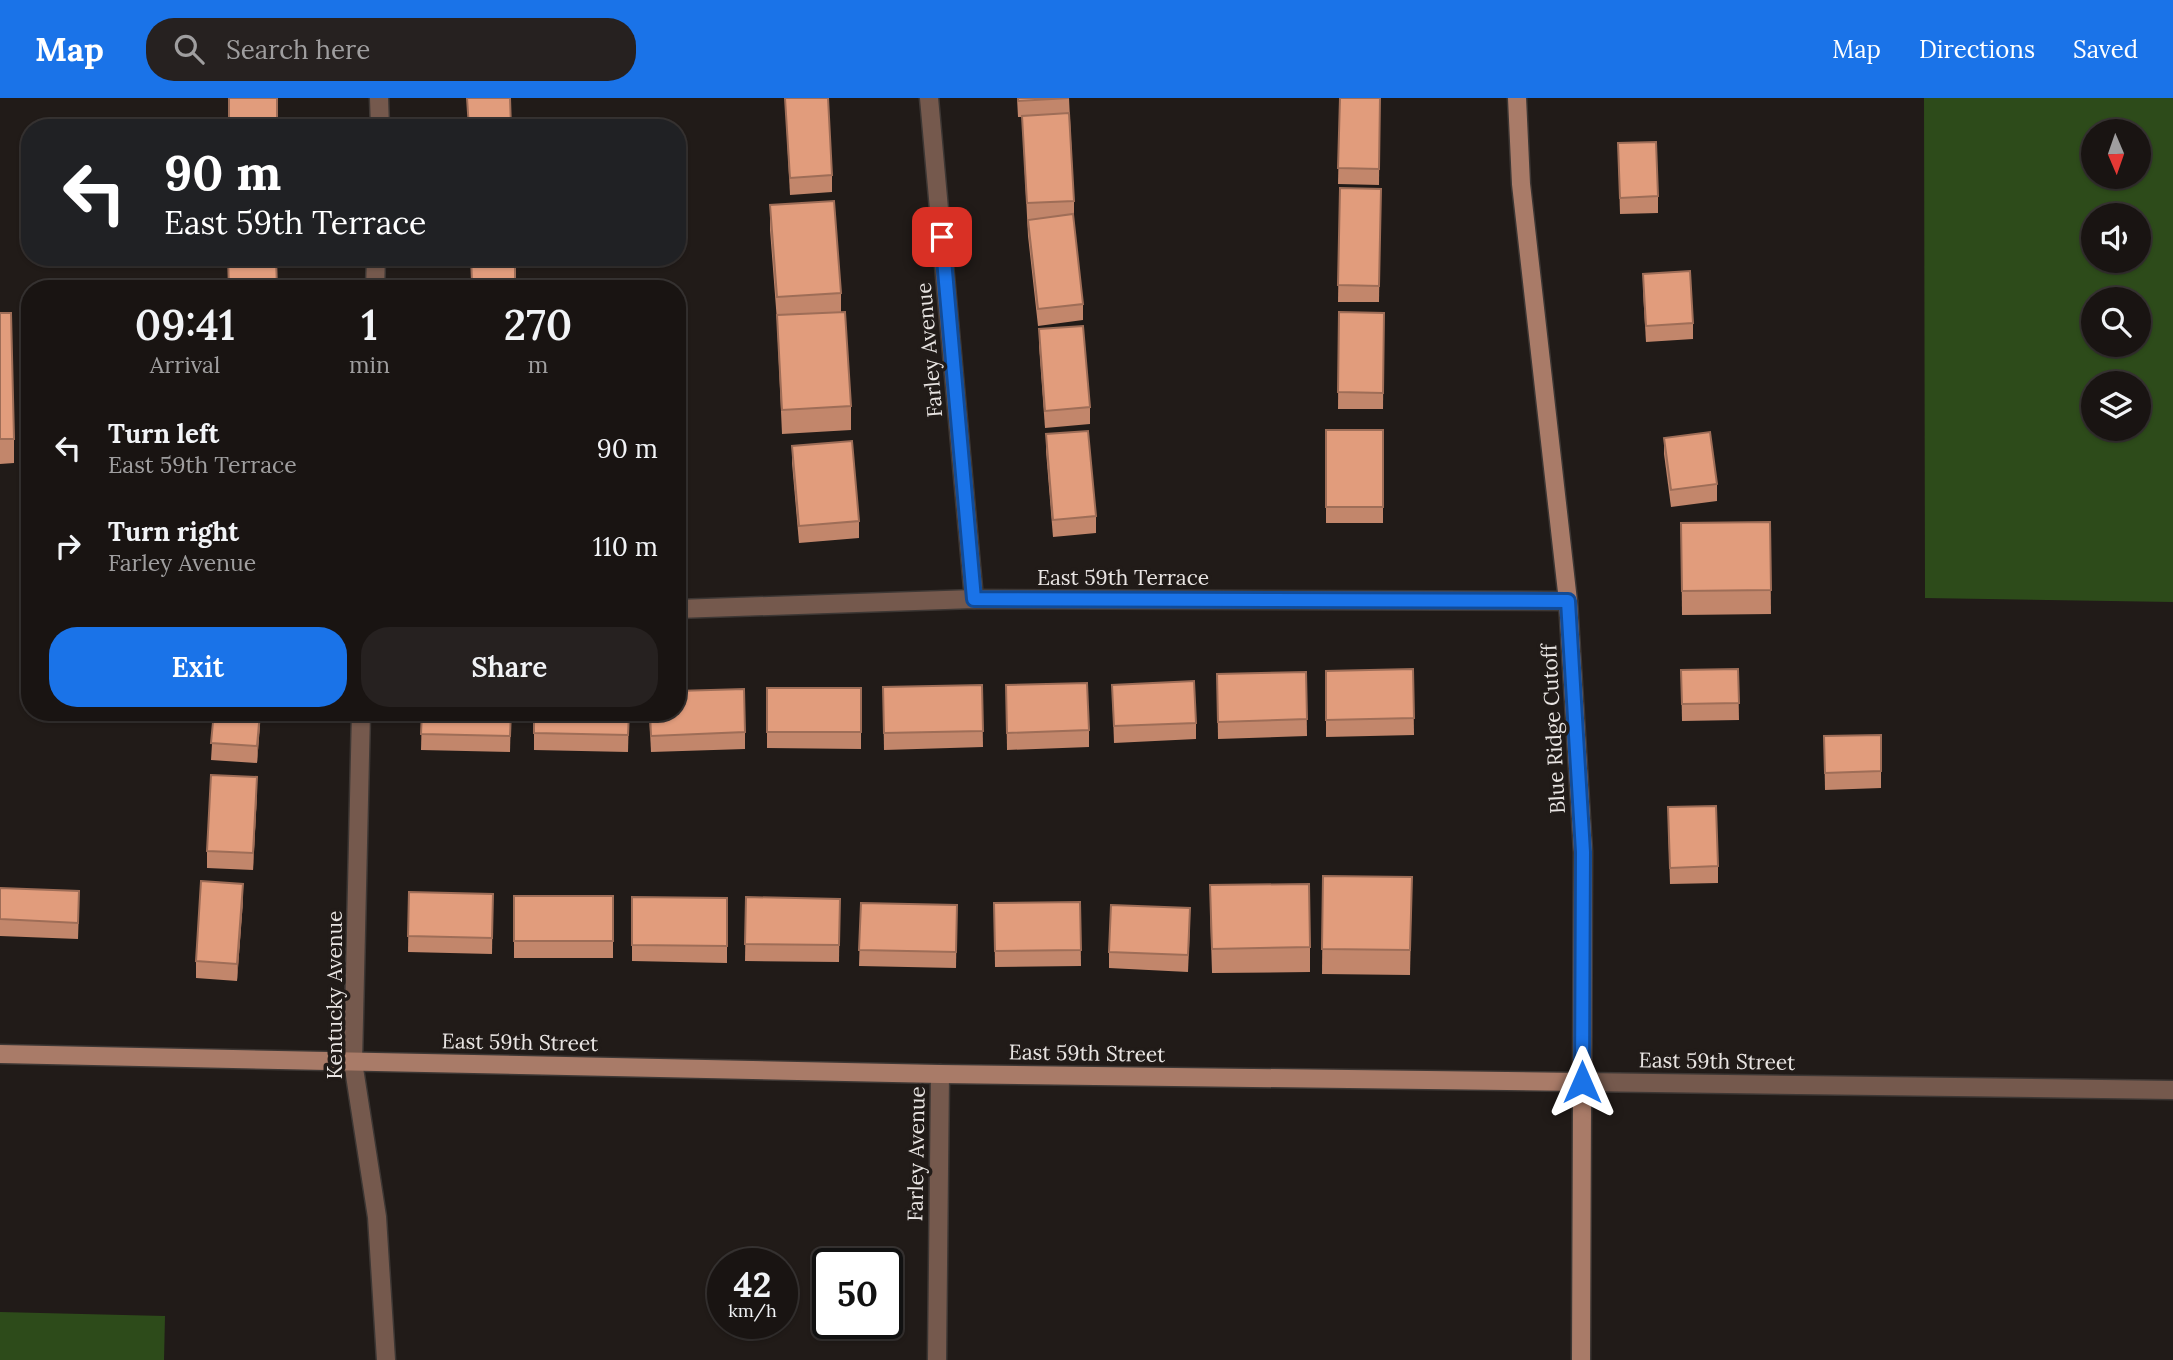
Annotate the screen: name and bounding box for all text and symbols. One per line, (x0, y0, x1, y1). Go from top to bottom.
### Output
search box (146, 18, 636, 81)
text: Map (35, 28, 104, 70)
icon: search (170, 30, 208, 68)
text: Search here (226, 33, 370, 66)
text: Map (1832, 34, 1881, 65)
text: Directions (1919, 34, 2035, 65)
text: Saved (2073, 34, 2138, 65)
north arrow (2081, 119, 2151, 189)
map controls (2081, 119, 2151, 441)
text: 90 m (164, 141, 281, 203)
icon: left (49, 147, 140, 238)
text: East 59th Terrace (164, 202, 426, 243)
button: sound (2081, 203, 2151, 273)
pin (912, 207, 972, 267)
icon: arrive (923, 218, 961, 256)
street label: Farley Avenue (910, 281, 948, 419)
button: search (2081, 287, 2151, 357)
text: 09:41 (135, 298, 235, 352)
text: 1 (361, 298, 378, 352)
text: 270 (504, 298, 572, 352)
text: Arrival (150, 350, 220, 379)
text: min (349, 350, 390, 379)
text: m (528, 350, 548, 379)
button: layers (2081, 371, 2151, 441)
text: Turn left (108, 417, 219, 450)
icon: left (49, 429, 87, 467)
text: 90 m (597, 432, 658, 465)
text: East 59th Terrace (108, 450, 297, 479)
text: Turn right (108, 515, 239, 548)
icon: right (49, 527, 87, 565)
text: 110 m (593, 530, 658, 563)
text: Farley Avenue (108, 548, 256, 577)
street label: East 59th Terrace (1037, 564, 1209, 591)
button: Exit (49, 627, 347, 707)
button: Share (361, 627, 658, 707)
street label: Blue Ridge Cutoff (1535, 642, 1571, 815)
street label: Kentucky Avenue (321, 911, 348, 1079)
street label: East 59th Street (441, 1027, 599, 1057)
street label: East 59th Street (1008, 1038, 1166, 1068)
position arrow (1545, 1045, 1619, 1119)
street label: East 59th Street (1638, 1046, 1796, 1076)
street label: Farley Avenue (901, 1086, 931, 1222)
speed limit sign: 50 (812, 1248, 903, 1339)
text: 42 (734, 1262, 771, 1307)
text: km/h (728, 1299, 777, 1322)

